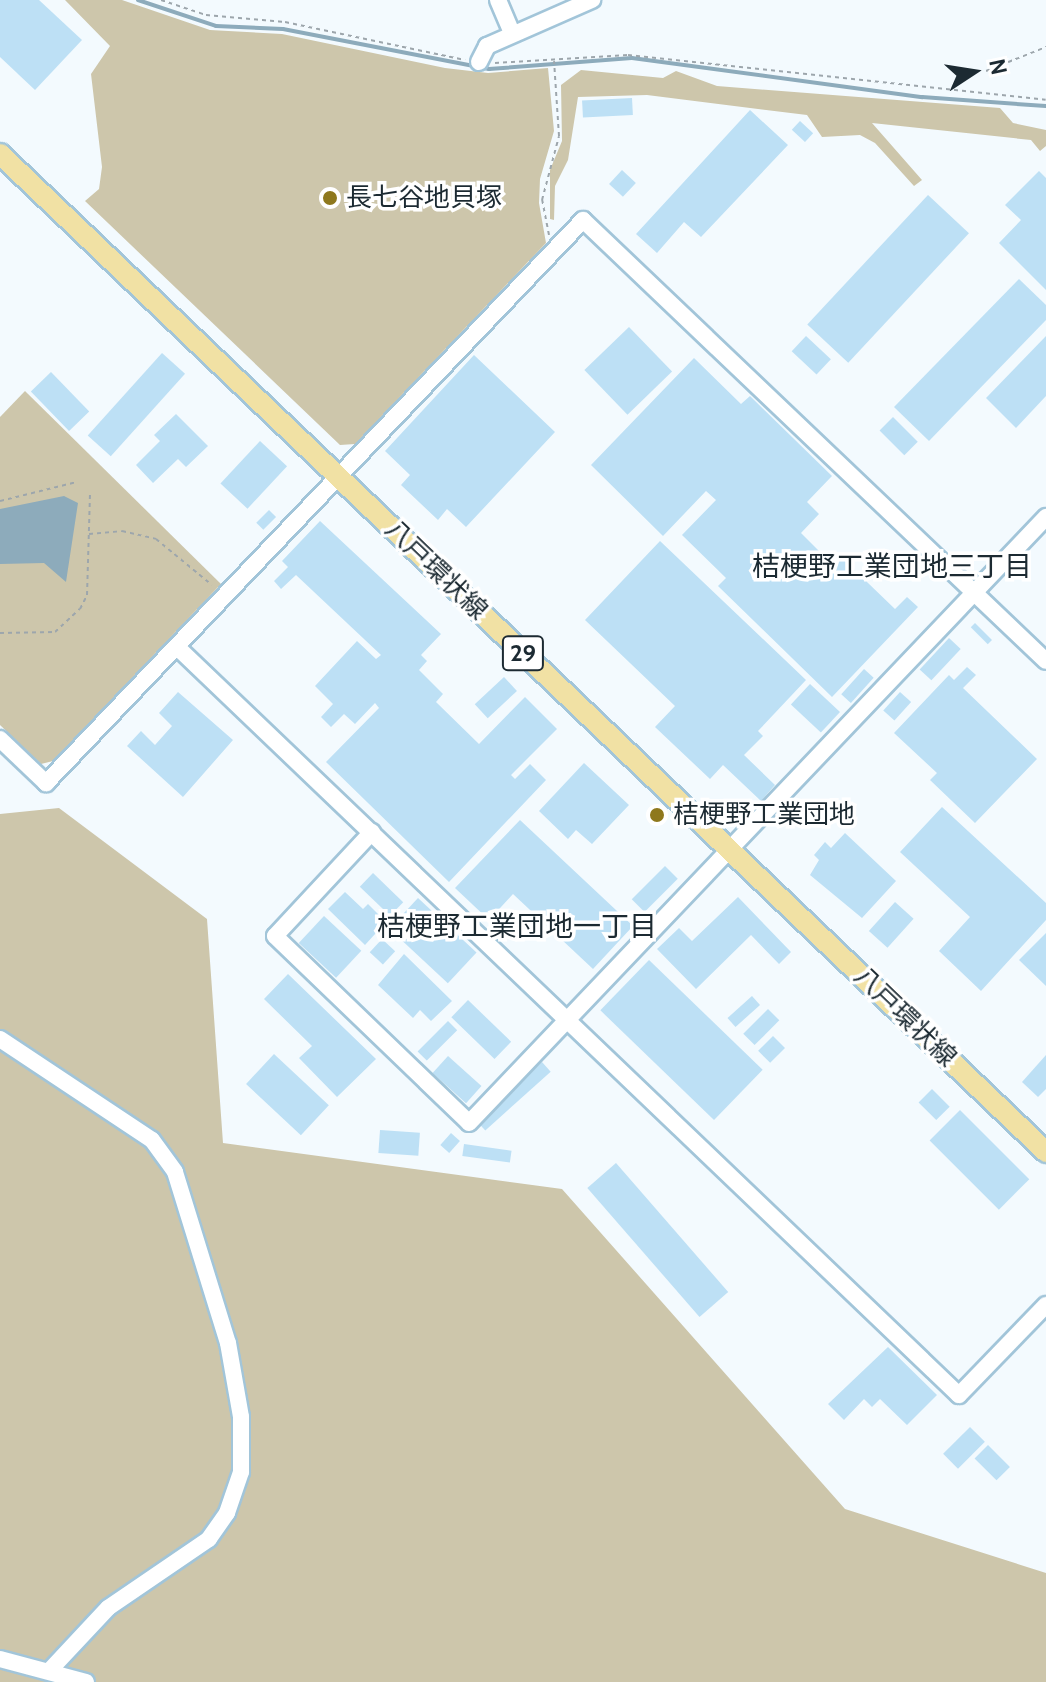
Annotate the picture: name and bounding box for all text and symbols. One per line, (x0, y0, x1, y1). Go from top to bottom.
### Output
north arrow (934, 32, 1014, 112)
text: N (983, 56, 1013, 77)
place label: 長七谷地貝塚 (346, 182, 502, 214)
marker: 長七谷地貝塚 (321, 189, 339, 207)
street label: 八戸環状線 (378, 514, 494, 626)
district label: 桔梗野工業団地三丁目 (752, 549, 1032, 583)
road number: 29 (501, 633, 545, 673)
place label: 桔梗野工業団地 (673, 799, 855, 831)
marker: 桔梗野工業団地 (648, 806, 666, 824)
district label: 桔梗野工業団地一丁目 (377, 909, 657, 943)
street label: 八戸環状線 (847, 961, 963, 1073)

